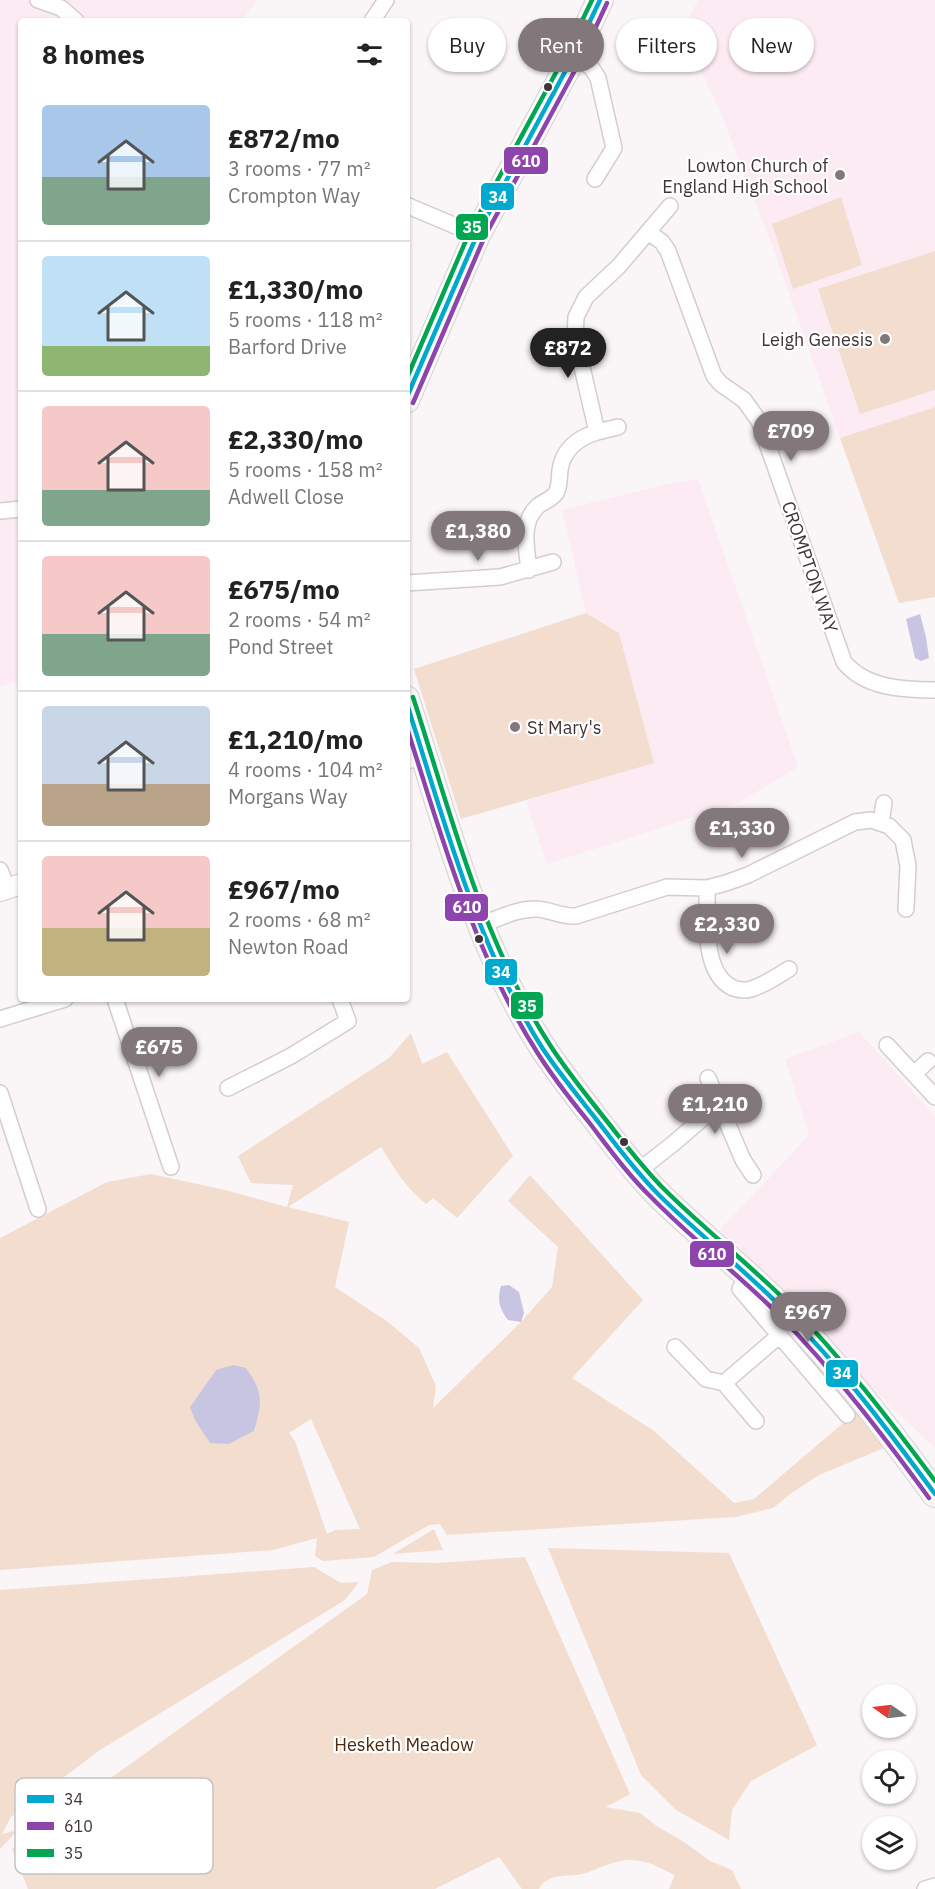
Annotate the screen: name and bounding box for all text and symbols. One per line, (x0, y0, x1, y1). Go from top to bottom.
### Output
chip: Buy (428, 18, 506, 72)
chip: Rent (518, 18, 604, 72)
chip: Filters (616, 18, 717, 72)
chip: New (729, 18, 814, 72)
text: 8 homes (42, 37, 145, 71)
icon: filters (353, 38, 386, 71)
unlabelled marker (542, 81, 554, 93)
text: £872/mo (228, 121, 340, 155)
icon: home (90, 129, 162, 201)
line badge: 610 (503, 146, 549, 175)
text: 610 (512, 151, 541, 171)
place label: Lowton Church of England High School (662, 154, 828, 198)
text: 3 rooms · 77 m² (228, 155, 371, 182)
marker: Lowton Church of England High School (833, 168, 847, 182)
text: Crompton Way (228, 182, 360, 209)
line badge: 34 (480, 182, 515, 211)
text: 34 (488, 187, 508, 207)
line badge: 35 (455, 213, 489, 241)
text: 35 (462, 217, 482, 237)
text: £1,330/mo (228, 272, 363, 306)
icon: home (90, 280, 162, 352)
text: 5 rooms · 118 m² (228, 306, 383, 333)
pin: £872 (532, 328, 604, 379)
place label: Leigh Genesis (761, 328, 873, 351)
marker: Leigh Genesis (878, 332, 892, 346)
text: Barford Drive (228, 333, 347, 360)
text: £872 (544, 334, 592, 361)
pin: £709 (755, 411, 827, 462)
text: £709 (767, 417, 815, 444)
text: £2,330/mo (228, 422, 363, 456)
icon: home (90, 430, 162, 502)
text: 5 rooms · 158 m² (228, 456, 383, 483)
text: Adwell Close (228, 483, 344, 510)
street label: CROMPTON WAY (777, 498, 843, 636)
pin: £1,380 (429, 511, 527, 562)
text: £1,380 (445, 517, 511, 544)
text: £675/mo (228, 572, 340, 606)
icon: home (90, 580, 162, 652)
text: 2 rooms · 54 m² (228, 606, 371, 633)
text: Pond Street (228, 633, 333, 660)
place label: St Mary's (527, 716, 602, 739)
marker: St Mary's (508, 720, 522, 734)
text: £1,210/mo (228, 722, 363, 756)
icon: home (90, 730, 162, 802)
text: 4 rooms · 104 m² (228, 756, 383, 783)
text: Morgans Way (228, 783, 348, 810)
pin: £1,330 (693, 808, 791, 859)
text: £1,330 (709, 814, 775, 841)
text: £967/mo (228, 872, 340, 906)
icon: home (90, 880, 162, 952)
line badge: 610 (444, 893, 489, 922)
text: 610 (453, 897, 482, 917)
pin: £2,330 (678, 904, 776, 955)
text: 2 rooms · 68 m² (228, 906, 371, 933)
text: £2,330 (694, 910, 760, 937)
text: Newton Road (228, 933, 349, 960)
unlabelled marker (473, 933, 485, 945)
line badge: 34 (484, 958, 518, 986)
text: 34 (491, 962, 511, 982)
line badge: 35 (510, 991, 544, 1020)
text: 35 (517, 996, 537, 1016)
pin: £675 (123, 1027, 195, 1078)
text: £675 (135, 1033, 183, 1060)
pin: £1,210 (666, 1084, 764, 1135)
text: £1,210 (682, 1090, 748, 1117)
unlabelled marker (618, 1136, 630, 1148)
line badge: 610 (689, 1240, 735, 1268)
text: 610 (698, 1244, 727, 1264)
pin: £967 (772, 1292, 844, 1343)
text: £967 (784, 1298, 832, 1325)
line badge: 34 (825, 1359, 859, 1388)
text: 34 (832, 1363, 852, 1383)
north arrow (862, 1684, 916, 1738)
map controls (862, 1684, 916, 1870)
park label: Hesketh Meadow (334, 1733, 474, 1756)
button: locate (862, 1750, 916, 1804)
legend (15, 1778, 213, 1874)
text: 34 (64, 1789, 83, 1809)
text: 610 (64, 1816, 93, 1836)
button: layers (862, 1816, 916, 1870)
text: 35 (64, 1843, 83, 1863)

